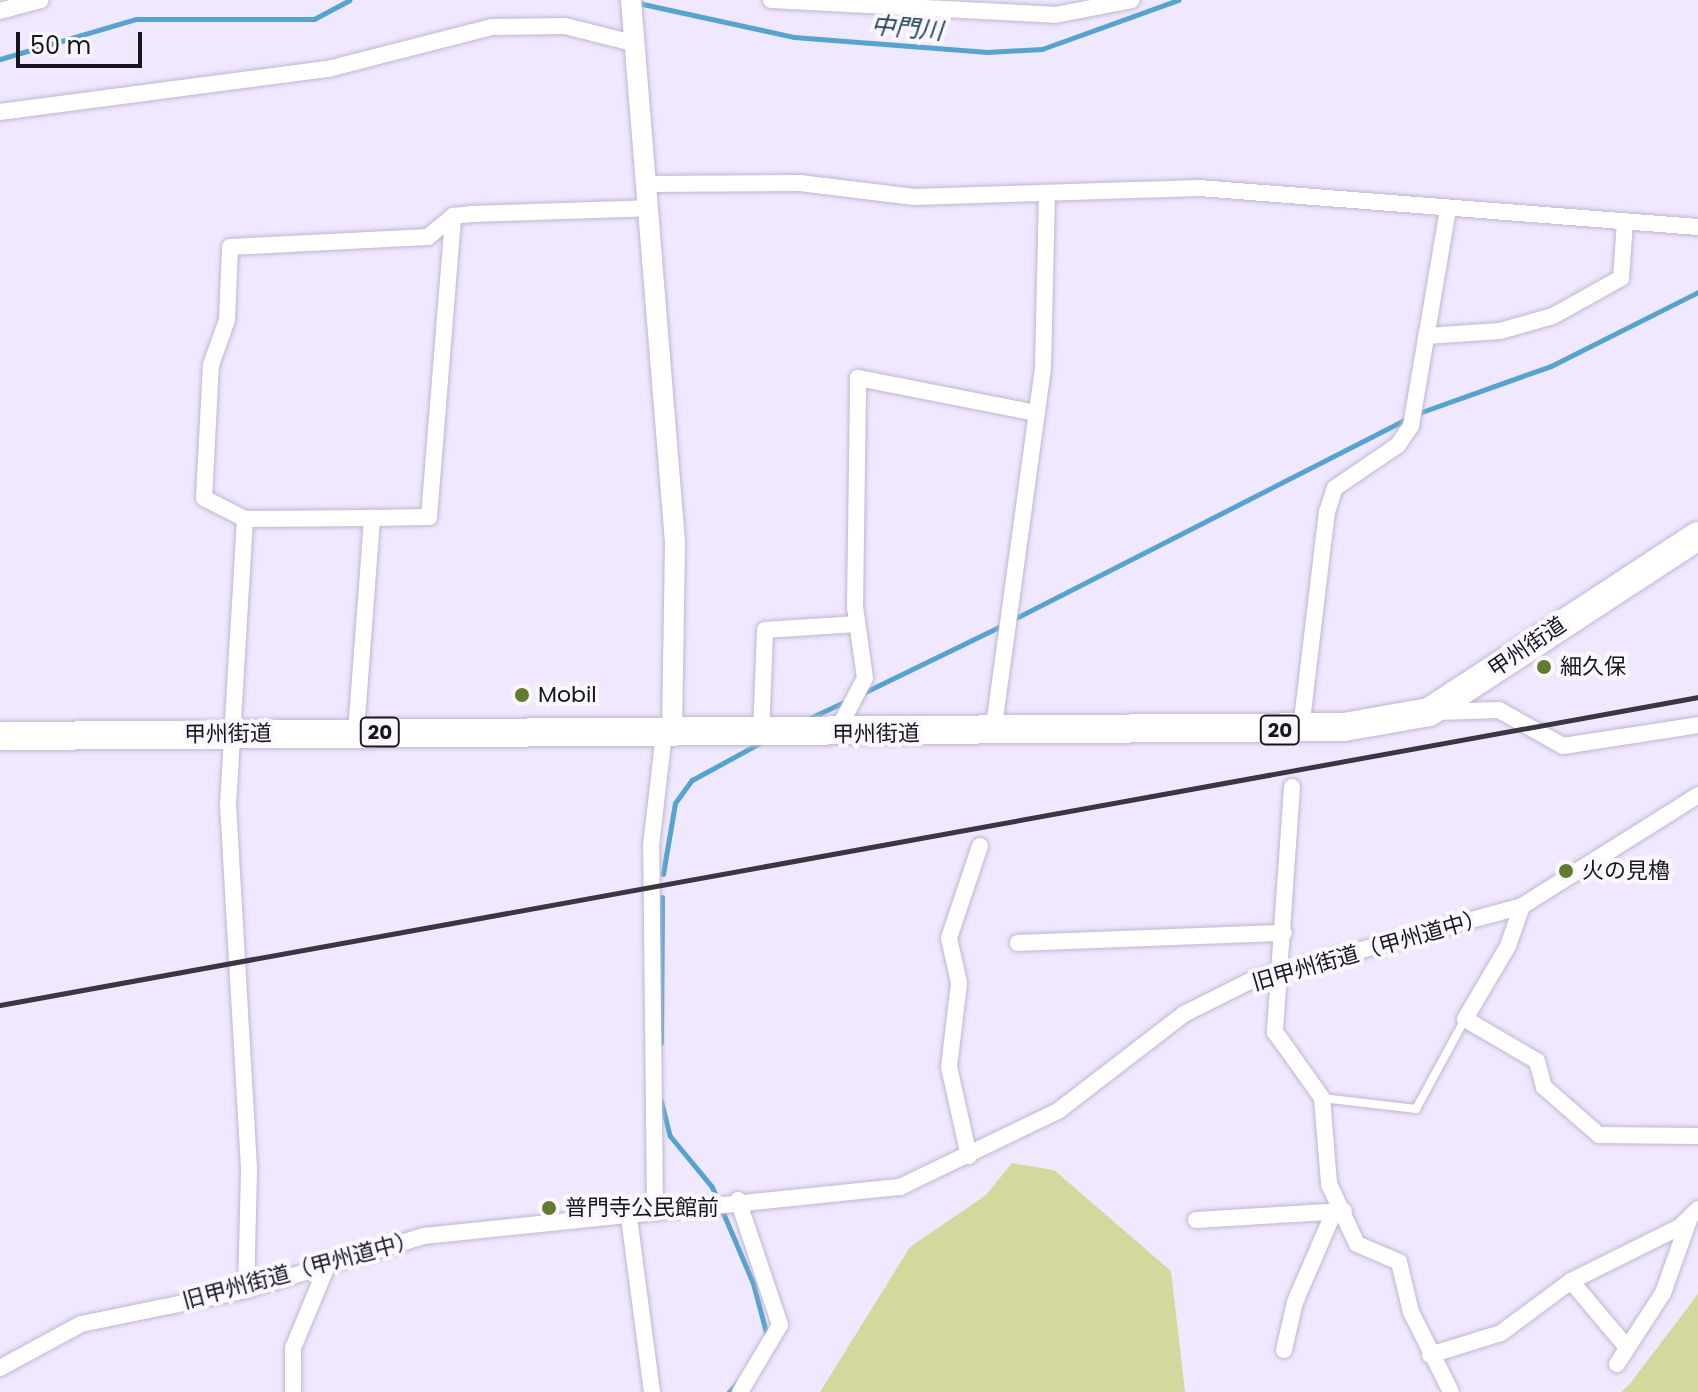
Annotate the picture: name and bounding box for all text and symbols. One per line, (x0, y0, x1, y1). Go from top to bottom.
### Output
water label: 中門川 (870, 11, 944, 45)
scale bar (20, 16, 146, 66)
text: 50 m (30, 29, 91, 62)
street label: 甲州街道 (1483, 611, 1571, 683)
place label: 細久保 (1560, 654, 1626, 680)
marker: 細久保 (1535, 658, 1553, 676)
place label: Mobil (538, 682, 597, 708)
marker: Mobil (513, 686, 531, 704)
road number: 20 (1258, 714, 1302, 746)
road number: 20 (358, 716, 402, 748)
street label: 甲州街道 (184, 720, 272, 748)
street label: 甲州街道 (832, 720, 920, 748)
place label: 火の見櫓 (1582, 858, 1670, 884)
marker: 火の見櫓 (1557, 862, 1575, 880)
street label: 旧甲州街道（甲州道中） (1249, 904, 1489, 996)
place label: 普門寺公民館前 (565, 1195, 719, 1221)
marker: 普門寺公民館前 (540, 1199, 558, 1217)
street label: 旧甲州街道（甲州道中） (180, 1226, 420, 1314)

